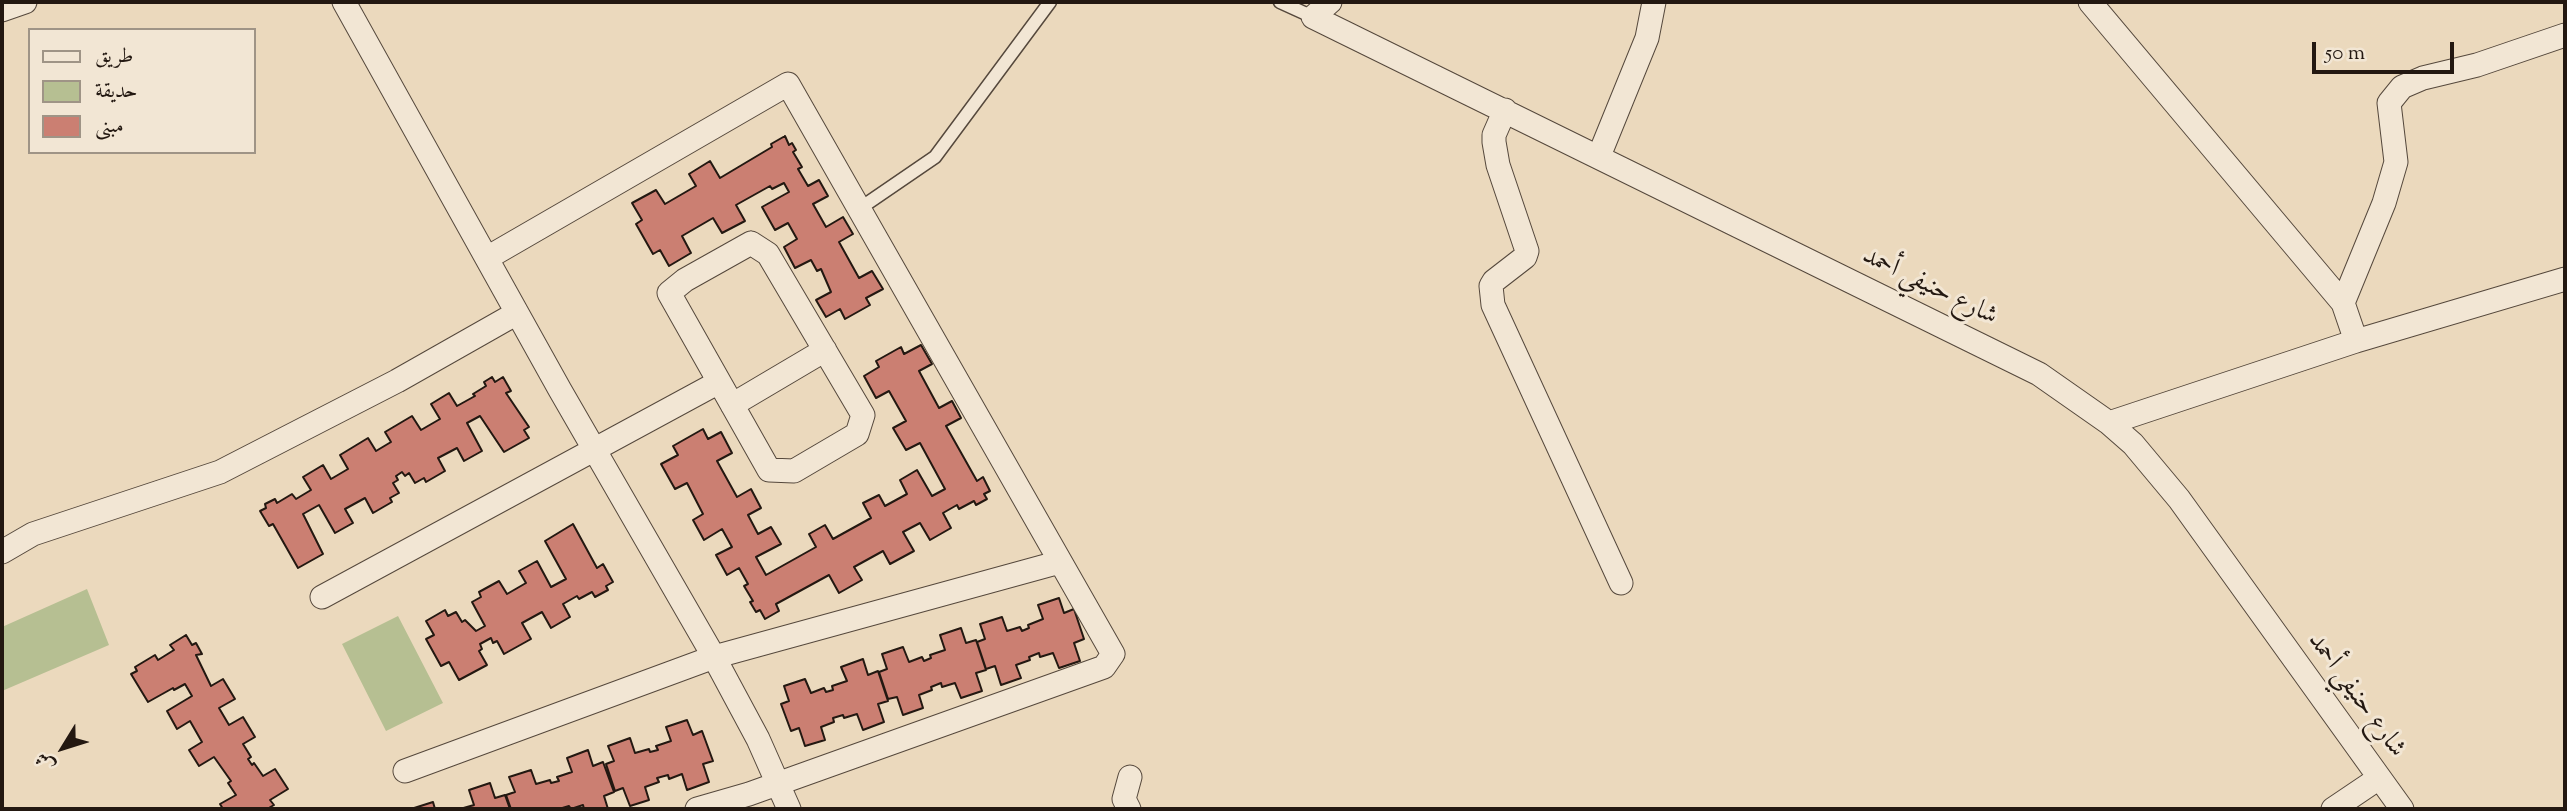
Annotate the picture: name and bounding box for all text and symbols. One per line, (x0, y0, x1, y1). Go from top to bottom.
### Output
legend (28, 28, 256, 154)
scale bar (2315, 28, 2457, 72)
text: 50 m (2325, 39, 2365, 69)
text: طريق (95, 42, 133, 72)
text: حديقة (95, 77, 138, 107)
text: مبنى (95, 112, 124, 142)
street label: شارع حنيفي أحمد (1856, 242, 2002, 334)
street label: شارع حنيفي أحمد (2299, 627, 2411, 765)
north arrow (28, 713, 98, 783)
text: ش (30, 746, 63, 777)

